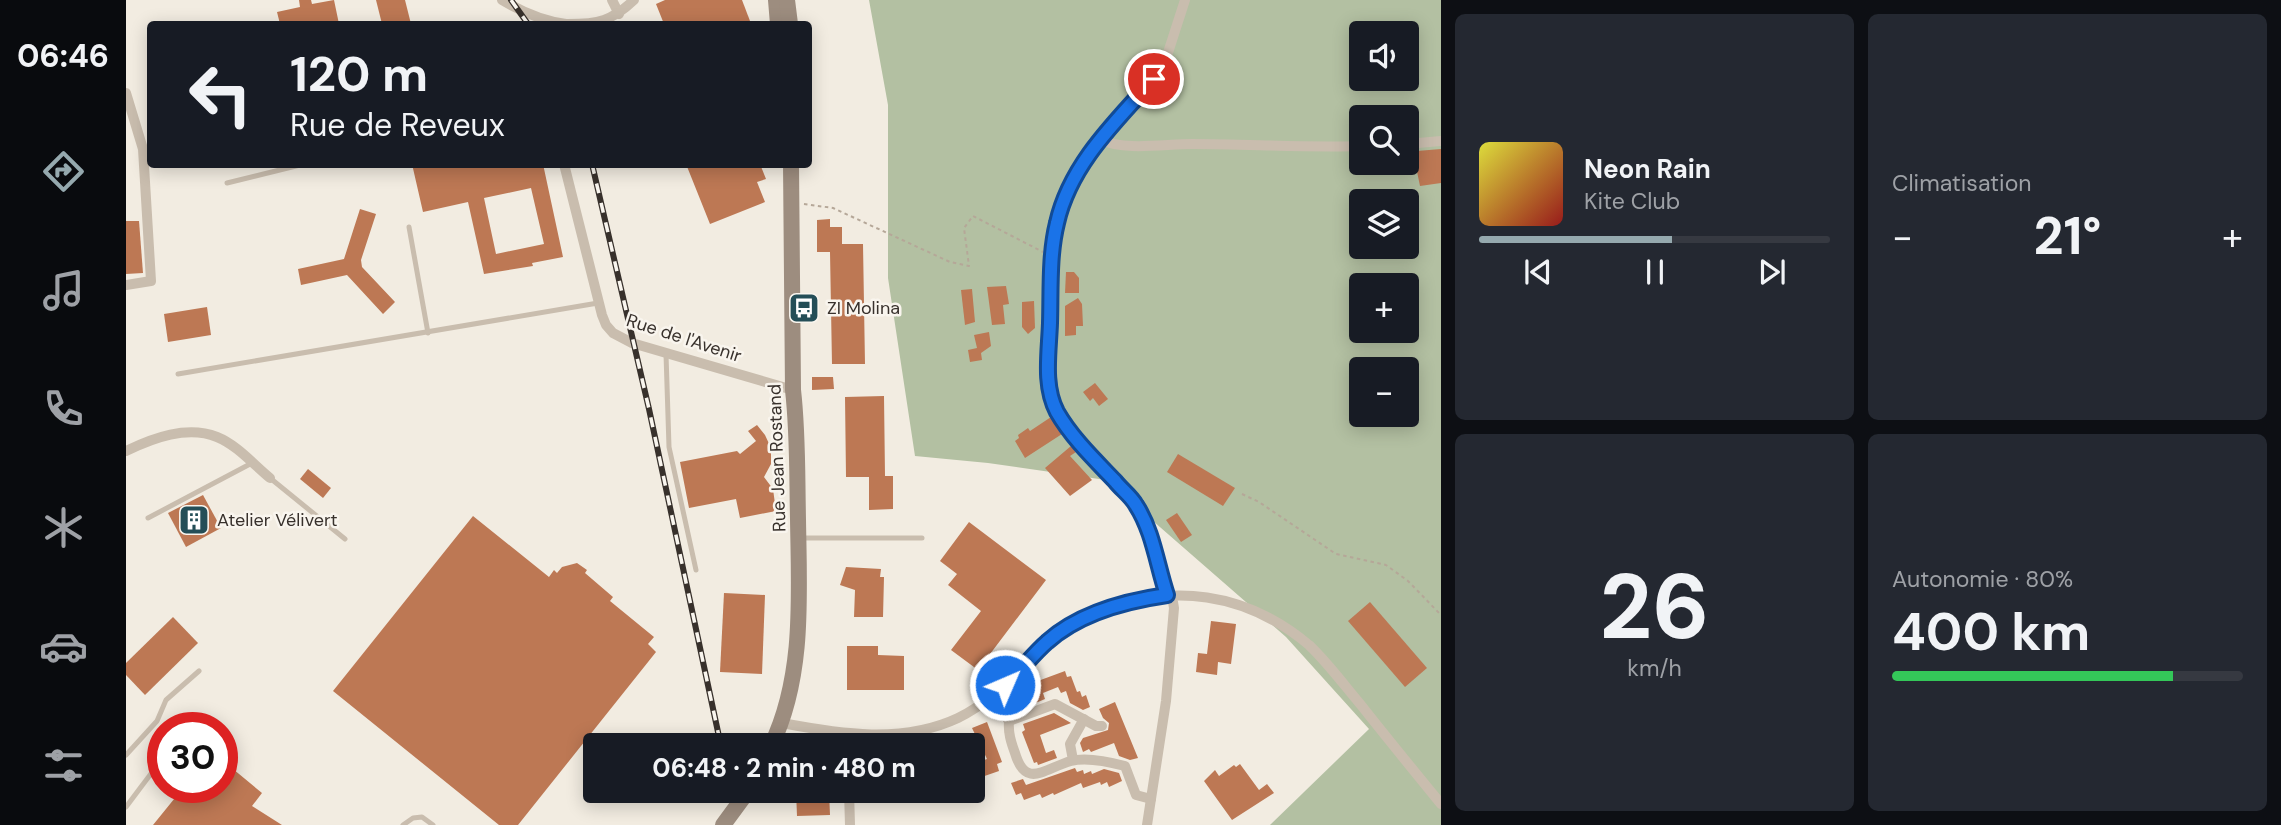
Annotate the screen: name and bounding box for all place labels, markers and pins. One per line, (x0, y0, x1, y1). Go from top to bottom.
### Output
pin (1124, 49, 1184, 109)
bus stop icon: ZI Molina (787, 291, 821, 325)
place label: ZI Molina (827, 296, 900, 320)
building icon: Atelier Vélivert (177, 503, 211, 537)
place label: Atelier Vélivert (217, 508, 338, 532)

